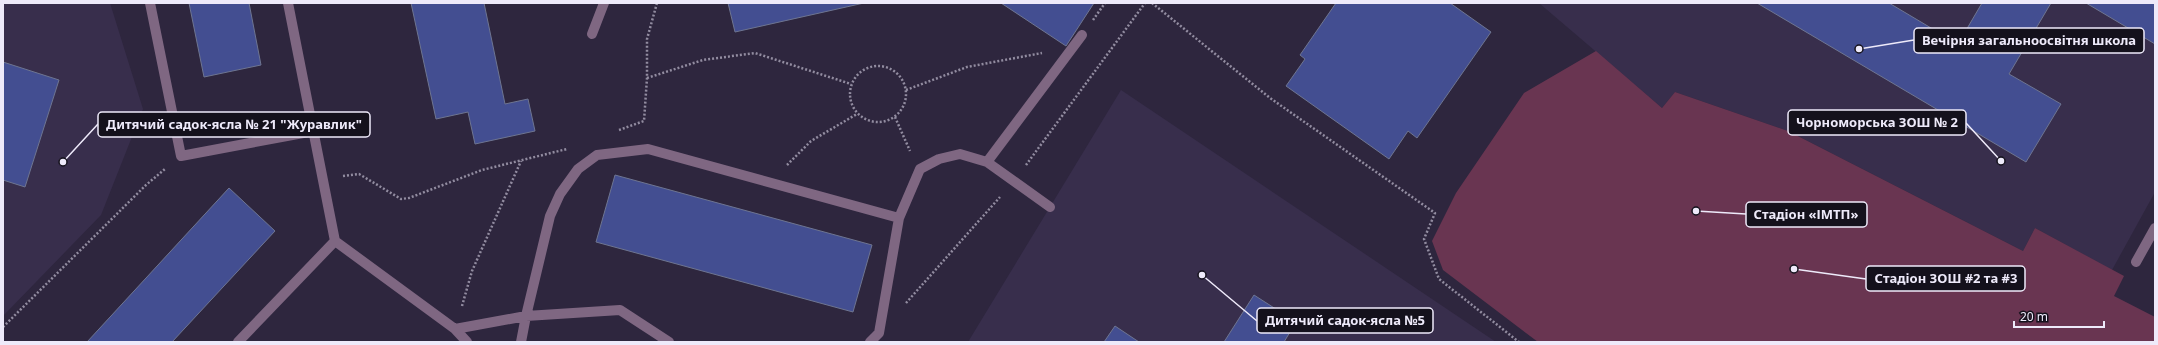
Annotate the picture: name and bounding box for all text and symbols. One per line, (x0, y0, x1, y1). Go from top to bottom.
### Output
callout: Вечірня загальноосвітня школа (1914, 28, 2144, 53)
text: Вечірня загальноосвітня школа (1922, 31, 2136, 49)
callout: Чорноморська ЗОШ № 2 (1788, 110, 1966, 135)
callout: Дитячий садок-ясла № 21 "Журавлик" (98, 112, 370, 137)
text: Чорноморська ЗОШ № 2 (1796, 113, 1958, 131)
text: Дитячий садок-ясла № 21 "Журавлик" (106, 115, 362, 133)
callout: Стадіон «ІМТП» (1746, 202, 1867, 227)
text: Стадіон «ІМТП» (1754, 205, 1858, 223)
callout: Стадіон ЗОШ #2 та #3 (1866, 266, 2025, 291)
text: Стадіон ЗОШ #2 та #3 (1875, 269, 2017, 287)
scale bar (2014, 303, 2104, 329)
callout: Дитячий садок-ясла №5 (1257, 308, 1433, 333)
text: 20 m (2020, 308, 2048, 325)
text: Дитячий садок-ясла №5 (1265, 311, 1425, 329)

